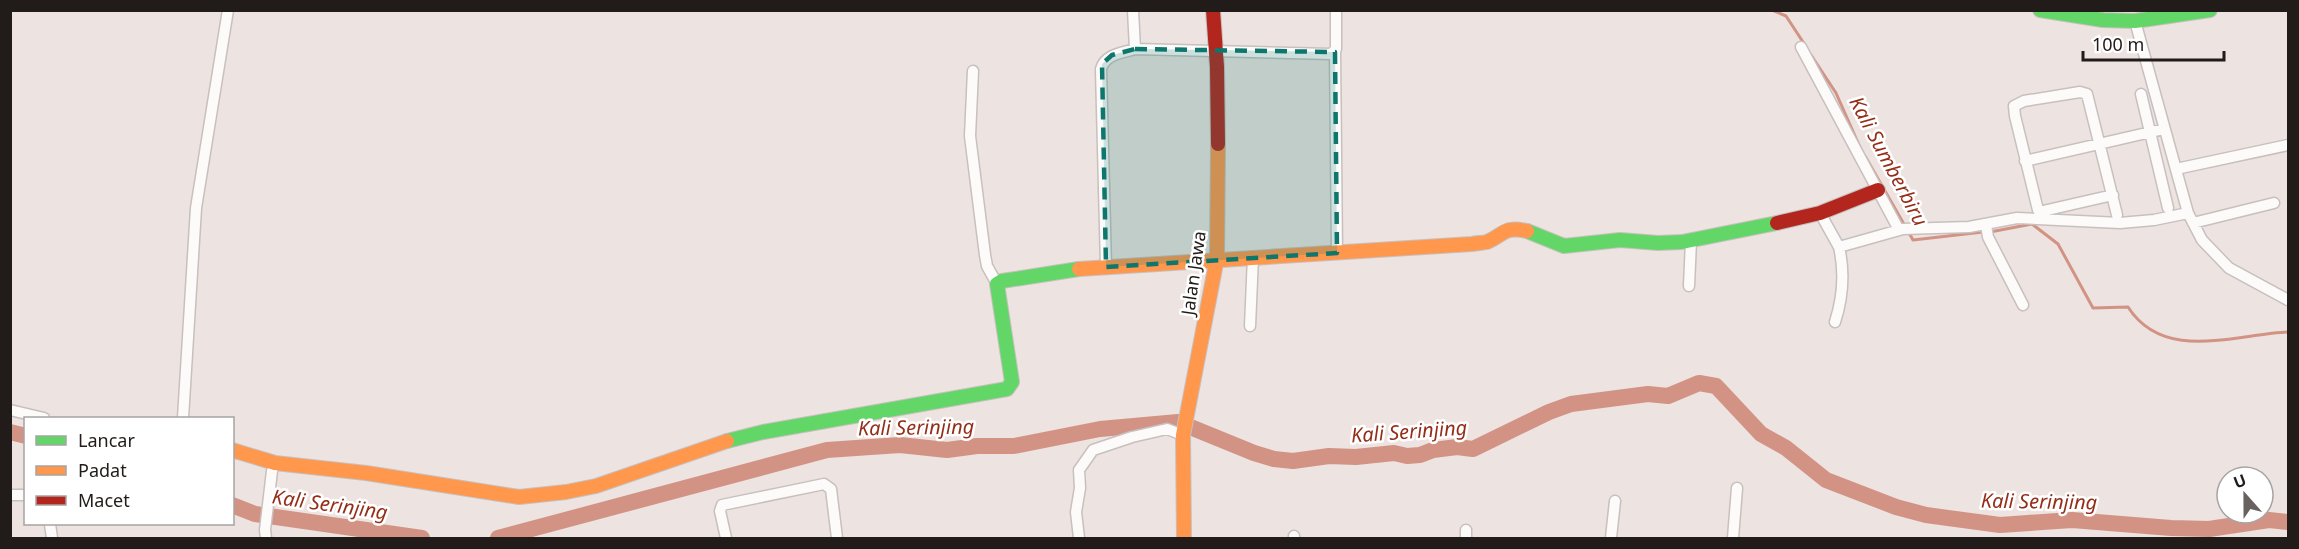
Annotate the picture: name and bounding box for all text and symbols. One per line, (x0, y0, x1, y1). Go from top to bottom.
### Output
scale bar (2083, 24, 2224, 62)
text: 100 m (2092, 32, 2144, 56)
water label: Kali Sumberbiru (1843, 91, 1935, 231)
street label: Jalan Jawa (1175, 229, 1211, 319)
water label: Kali Serinjing (858, 412, 975, 442)
water label: Kali Serinjing (1350, 413, 1468, 449)
legend (24, 417, 234, 525)
text: Lancar (78, 428, 135, 452)
text: Padat (78, 458, 127, 482)
north arrow (2215, 465, 2275, 525)
text: U (2230, 469, 2249, 493)
water label: Kali Serinjing (270, 483, 390, 526)
water label: Kali Serinjing (1981, 486, 2098, 516)
text: Macet (78, 488, 130, 512)

